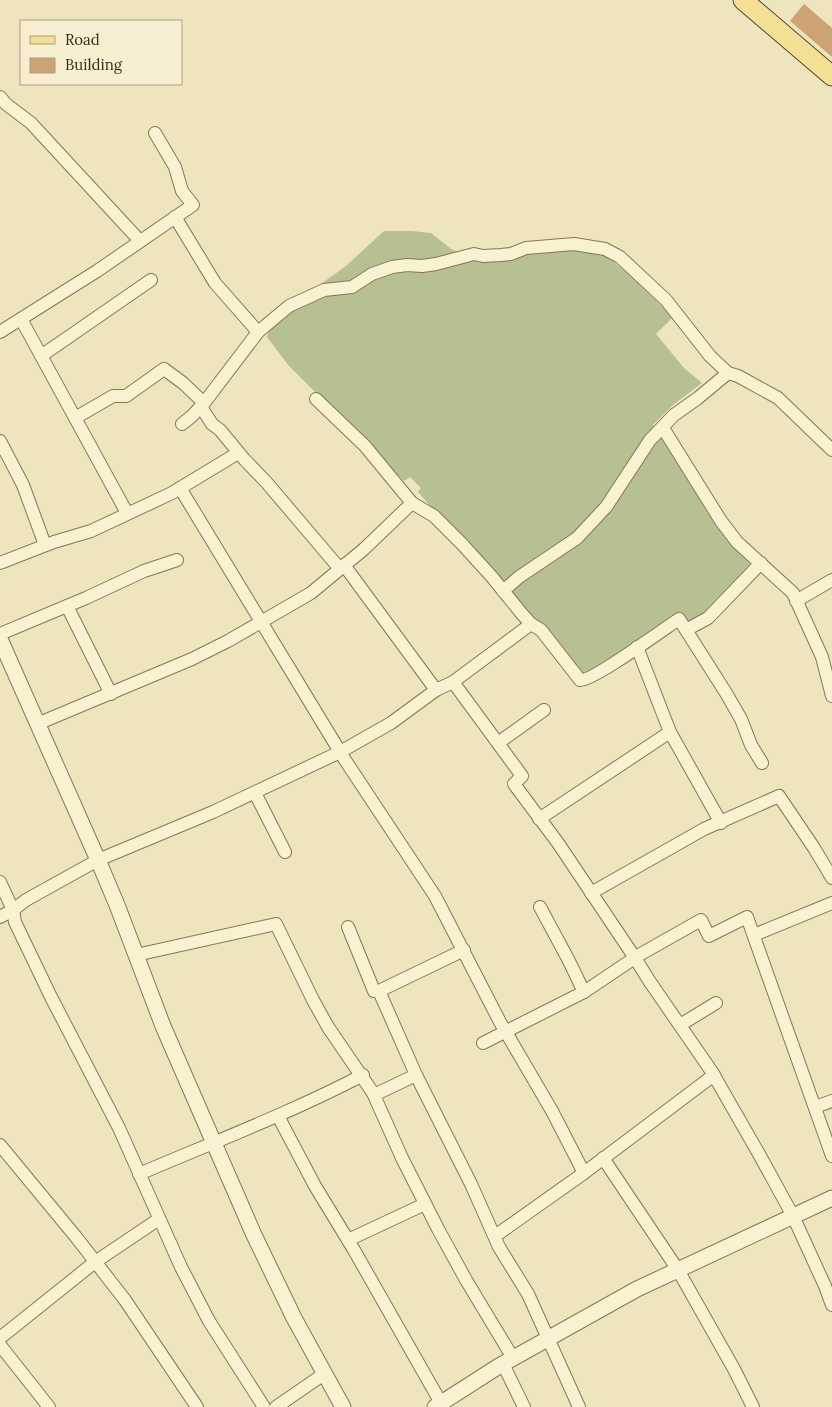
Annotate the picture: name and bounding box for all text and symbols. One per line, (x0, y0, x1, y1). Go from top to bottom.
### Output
legend (20, 20, 182, 85)
text: Road (65, 30, 100, 49)
text: Building (65, 55, 123, 74)

